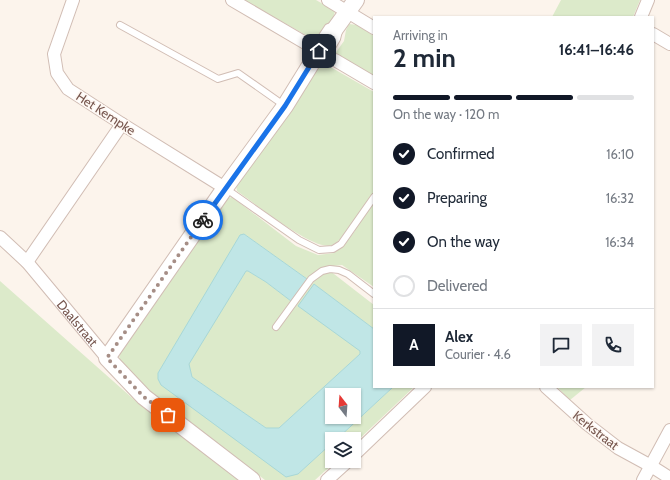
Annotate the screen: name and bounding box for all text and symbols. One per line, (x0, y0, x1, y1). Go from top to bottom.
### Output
text: Arriving in (393, 27, 448, 43)
pin (302, 34, 336, 68)
icon: home (308, 40, 330, 62)
text: 16:41–16:46 (559, 41, 634, 59)
text: 2 min (393, 42, 456, 74)
street label: Het Kempke (73, 88, 139, 138)
text: On the way · 120 m (393, 106, 499, 122)
icon: check (393, 143, 415, 165)
text: Confirmed (427, 145, 495, 163)
text: 16:10 (606, 146, 634, 162)
icon: check (393, 187, 415, 209)
text: Preparing (427, 189, 487, 207)
text: 16:32 (606, 190, 634, 206)
courier (183, 200, 223, 240)
icon: bike (192, 209, 214, 231)
icon: check (393, 231, 415, 253)
text: On the way (427, 233, 500, 251)
text: 16:34 (605, 234, 634, 250)
text: Delivered (427, 277, 488, 295)
street label: Daalstraat (54, 296, 102, 350)
button: chat (540, 324, 582, 366)
button: phone (592, 324, 634, 366)
text: Alex (445, 328, 473, 346)
text: A (409, 336, 419, 354)
text: Courier · 4.6 (445, 346, 511, 362)
north arrow (325, 388, 361, 424)
map controls (325, 388, 361, 468)
pin (151, 398, 185, 432)
icon: bag (157, 404, 179, 426)
street label: Kerkstraat (570, 407, 623, 453)
button: layers (325, 432, 361, 468)

